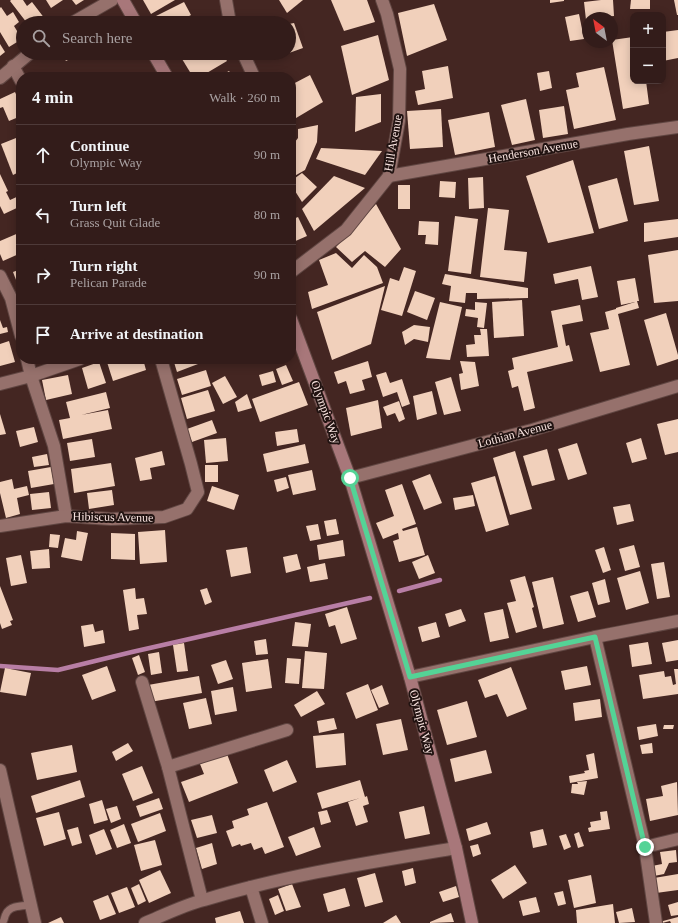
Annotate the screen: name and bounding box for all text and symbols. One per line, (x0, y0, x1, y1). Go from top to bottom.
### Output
north arrow (582, 12, 618, 48)
map controls (630, 12, 666, 84)
button: + (630, 12, 666, 48)
search box (16, 16, 296, 60)
icon: search (30, 27, 52, 49)
text: Search here (62, 30, 132, 46)
button: − (630, 48, 666, 84)
text: 4 min (32, 88, 73, 107)
text: Walk · 260 m (209, 90, 280, 105)
street label: Hill Avenue (381, 114, 405, 172)
street label: Henderson Avenue (487, 136, 579, 166)
text: Continue (70, 138, 129, 154)
icon: ahead (32, 144, 54, 166)
text: 90 m (254, 147, 280, 162)
text: Olympic Way (70, 155, 142, 170)
text: Turn left (70, 198, 127, 214)
icon: left (32, 204, 54, 226)
text: 80 m (254, 207, 280, 222)
text: Grass Quit Glade (70, 215, 160, 230)
text: Turn right (70, 258, 137, 274)
icon: right (32, 264, 54, 286)
text: 90 m (254, 267, 280, 282)
text: Pelican Parade (70, 275, 147, 290)
icon: arrive (32, 324, 54, 346)
text: Arrive at destination (70, 326, 203, 342)
street label: Olympic Way (308, 378, 344, 446)
street label: Lothian Avenue (476, 417, 554, 451)
route start (341, 469, 359, 487)
street label: Hibiscus Avenue (73, 509, 153, 525)
street label: Olympic Way (407, 688, 437, 756)
route end (636, 838, 654, 856)

